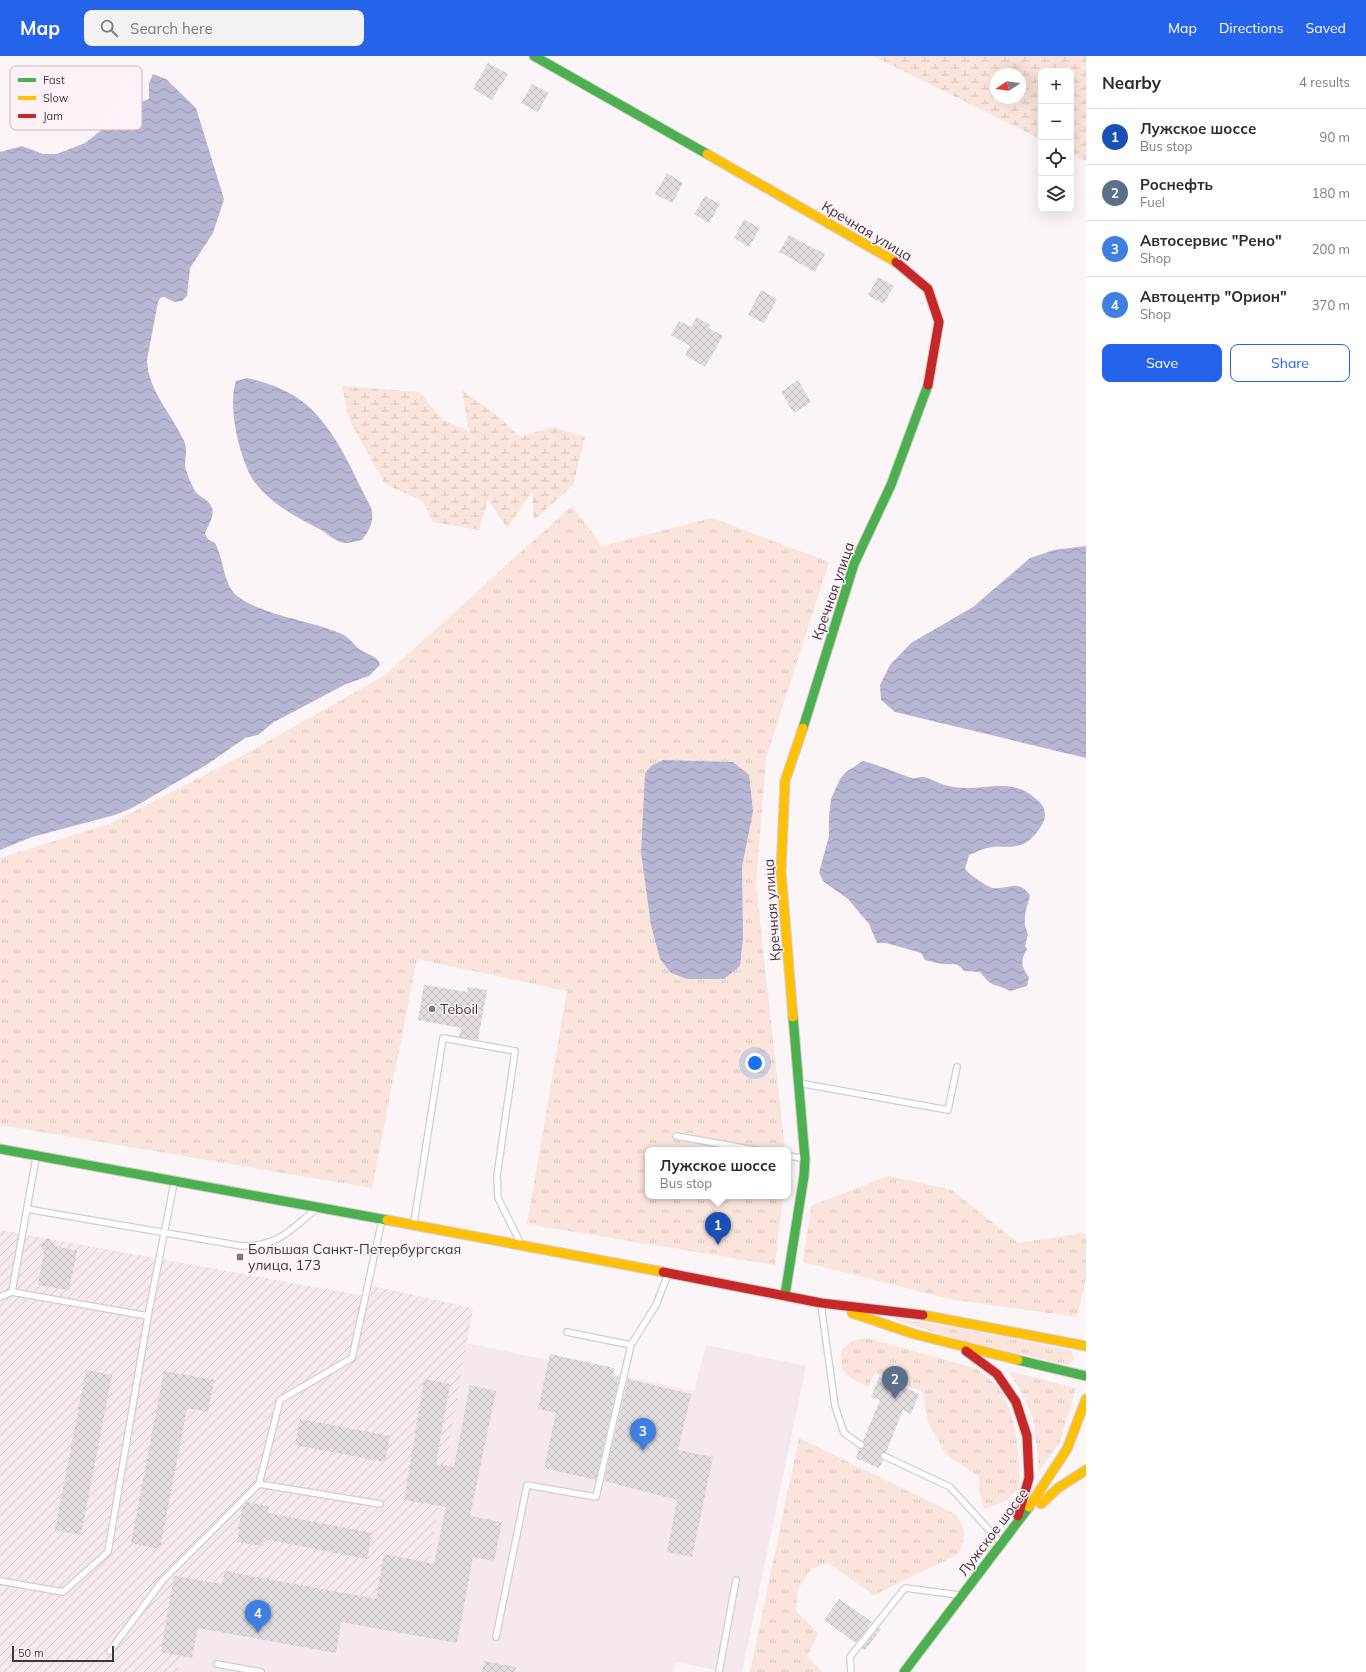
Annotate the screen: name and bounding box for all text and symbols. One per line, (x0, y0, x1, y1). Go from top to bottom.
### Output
search box (84, 10, 364, 46)
text: Map (20, 16, 60, 40)
icon: search (98, 17, 120, 39)
text: Search here (130, 19, 213, 38)
text: Map (1168, 19, 1197, 37)
text: Directions (1219, 19, 1284, 37)
text: Saved (1306, 19, 1346, 37)
legend (10, 66, 142, 130)
north arrow (990, 68, 1026, 104)
map controls (1038, 68, 1074, 212)
button: + (1038, 68, 1074, 104)
text: Nearby (1102, 72, 1161, 93)
text: Fast (43, 73, 65, 87)
text: 4 results (1299, 74, 1350, 90)
text: Slow (43, 91, 69, 105)
button: − (1038, 104, 1074, 140)
text: Jam (43, 109, 63, 123)
text: Лужское шоссе (1140, 119, 1256, 138)
text: 1 (1111, 129, 1119, 145)
text: 90 m (1320, 129, 1350, 145)
text: Bus stop (1140, 138, 1192, 154)
button: locate (1038, 140, 1074, 176)
text: Роснефть (1140, 175, 1213, 194)
button: layers (1038, 176, 1074, 212)
text: 2 (1111, 185, 1119, 201)
text: 180 m (1312, 185, 1350, 201)
text: Fuel (1140, 194, 1165, 210)
street label: Кречная улица (818, 197, 916, 265)
text: Автосервис "Рено" (1140, 231, 1282, 250)
text: 3 (1111, 241, 1119, 257)
text: 200 m (1312, 241, 1350, 257)
text: Shop (1140, 250, 1171, 266)
text: Автоцентр "Орион" (1140, 287, 1287, 306)
text: 4 (1111, 297, 1119, 313)
text: 370 m (1312, 297, 1350, 313)
text: Shop (1140, 306, 1171, 322)
button: Save (1102, 344, 1222, 382)
button: Share (1230, 344, 1350, 382)
street label: Кречная улица (808, 540, 858, 642)
street label: Кречная улица (759, 858, 785, 962)
place label: Teboil (440, 1000, 478, 1018)
marker: Teboil (427, 1004, 437, 1014)
your location (745, 1053, 765, 1073)
popup (645, 1147, 791, 1199)
text: Лужское шоссе (660, 1156, 776, 1175)
text: Bus stop (660, 1175, 712, 1191)
pin: 1 (705, 1212, 731, 1245)
place label: Большая Санкт-Петербургская улица, 173 (248, 1240, 461, 1274)
marker: Большая Санкт-Петербургская улица, 173 (235, 1252, 245, 1262)
pin: 2 (882, 1366, 908, 1399)
pin: 3 (630, 1418, 656, 1451)
street label: Лужское шоссе (954, 1484, 1032, 1579)
pin: 4 (245, 1600, 271, 1633)
scale bar (12, 1644, 114, 1663)
text: 50 m (18, 1646, 44, 1660)

